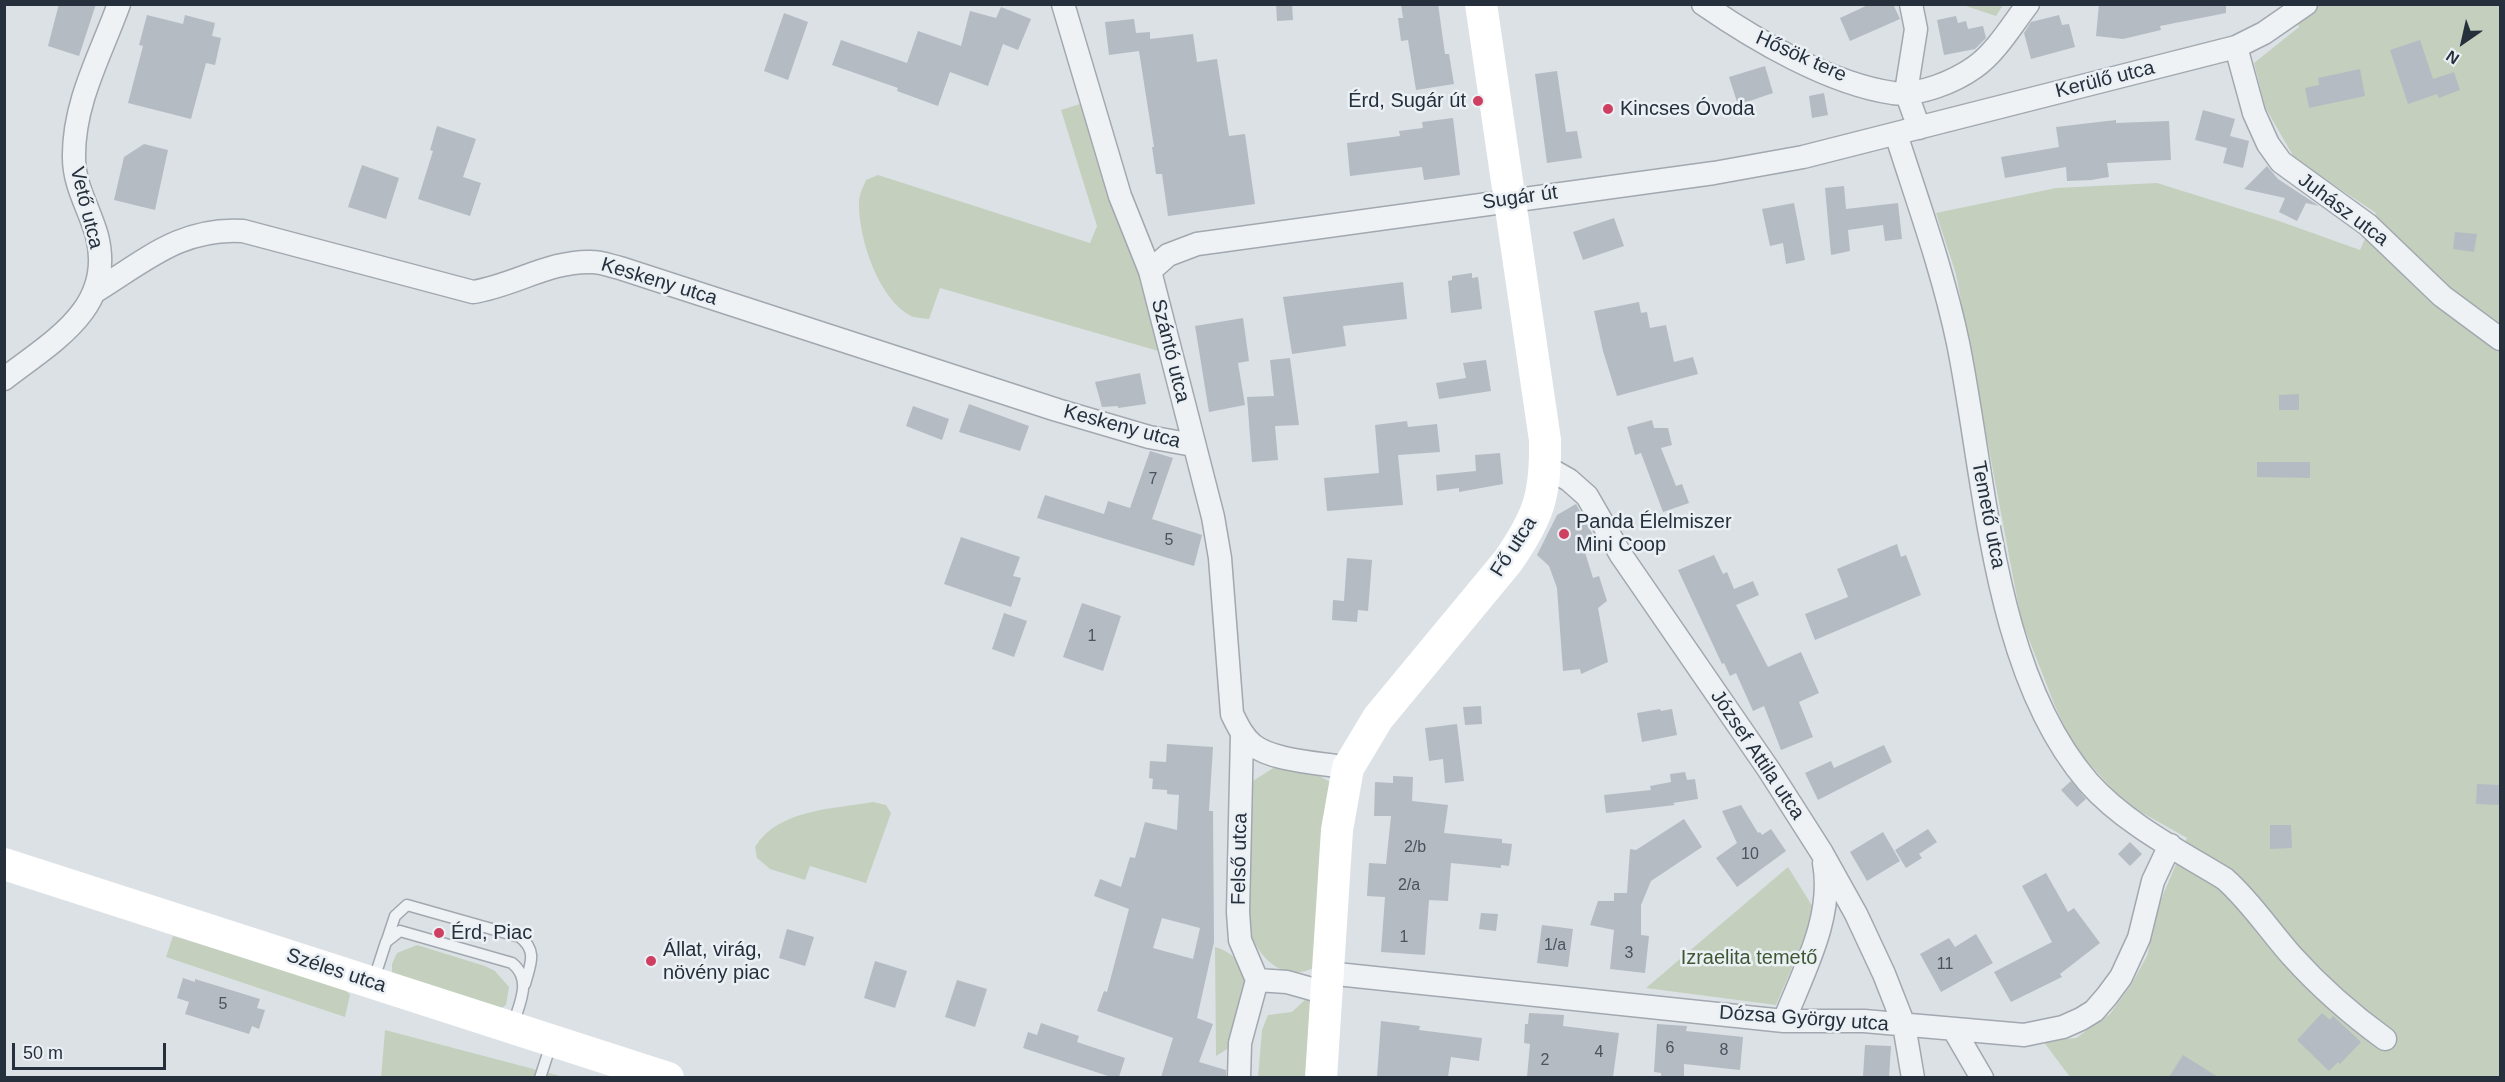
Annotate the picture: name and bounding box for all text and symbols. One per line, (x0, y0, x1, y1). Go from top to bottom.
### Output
north arrow (2433, 12, 2493, 72)
street label: Hősök tere (1752, 26, 1850, 88)
text: N (2443, 47, 2462, 68)
street label: Kerülő utca (2053, 56, 2157, 104)
place label: Érd, Sugár út (1348, 89, 1466, 113)
marker: Érd, Sugár út (1471, 94, 1485, 108)
place label: Kincses Óvoda (1620, 97, 1755, 121)
marker: Kincses Óvoda (1601, 102, 1615, 116)
street label: Vető utca (64, 165, 108, 251)
street label: Juhász utca (2293, 168, 2393, 252)
street label: Sugár út (1481, 181, 1559, 215)
street label: Keskeny utca (598, 253, 720, 311)
street label: Szántó utca (1146, 297, 1194, 405)
street label: Keskeny utca (1061, 400, 1183, 454)
street label: Temető utca (1966, 459, 2010, 571)
house number: 7 (1149, 470, 1157, 490)
place label: Panda Élelmiszer Mini Coop (1576, 510, 1732, 557)
street label: Fő utca (1486, 512, 1542, 582)
marker: Panda Élelmiszer Mini Coop (1557, 527, 1571, 541)
house number: 5 (1165, 531, 1173, 551)
house number: 1 (1088, 627, 1096, 647)
street label: József Attila utca (1705, 686, 1809, 824)
street label: Felső utca (1227, 813, 1253, 905)
house number: 2/b (1404, 838, 1426, 858)
house number: 10 (1741, 845, 1759, 865)
house number: 2/a (1398, 876, 1420, 896)
place label: Érd, Piac (451, 921, 532, 945)
marker: Érd, Piac (432, 926, 446, 940)
house number: 1 (1400, 928, 1408, 948)
house number: 1/a (1544, 936, 1566, 956)
place label: Állat, virág, növény piac (663, 938, 770, 985)
street label: Széles utca (283, 944, 389, 998)
house number: 3 (1625, 944, 1633, 964)
park label: Izraelita temető (1681, 946, 1817, 970)
marker: Állat, virág, növény piac (644, 954, 658, 968)
house number: 11 (1937, 955, 1953, 975)
house number: 5 (219, 995, 227, 1015)
street label: Dózsa György utca (1718, 1001, 1890, 1037)
scale bar (15, 1031, 170, 1069)
house number: 6 (1666, 1039, 1674, 1059)
house number: 8 (1720, 1041, 1728, 1061)
text: 50 m (23, 1043, 63, 1063)
house number: 4 (1595, 1043, 1603, 1063)
house number: 2 (1541, 1051, 1549, 1071)

